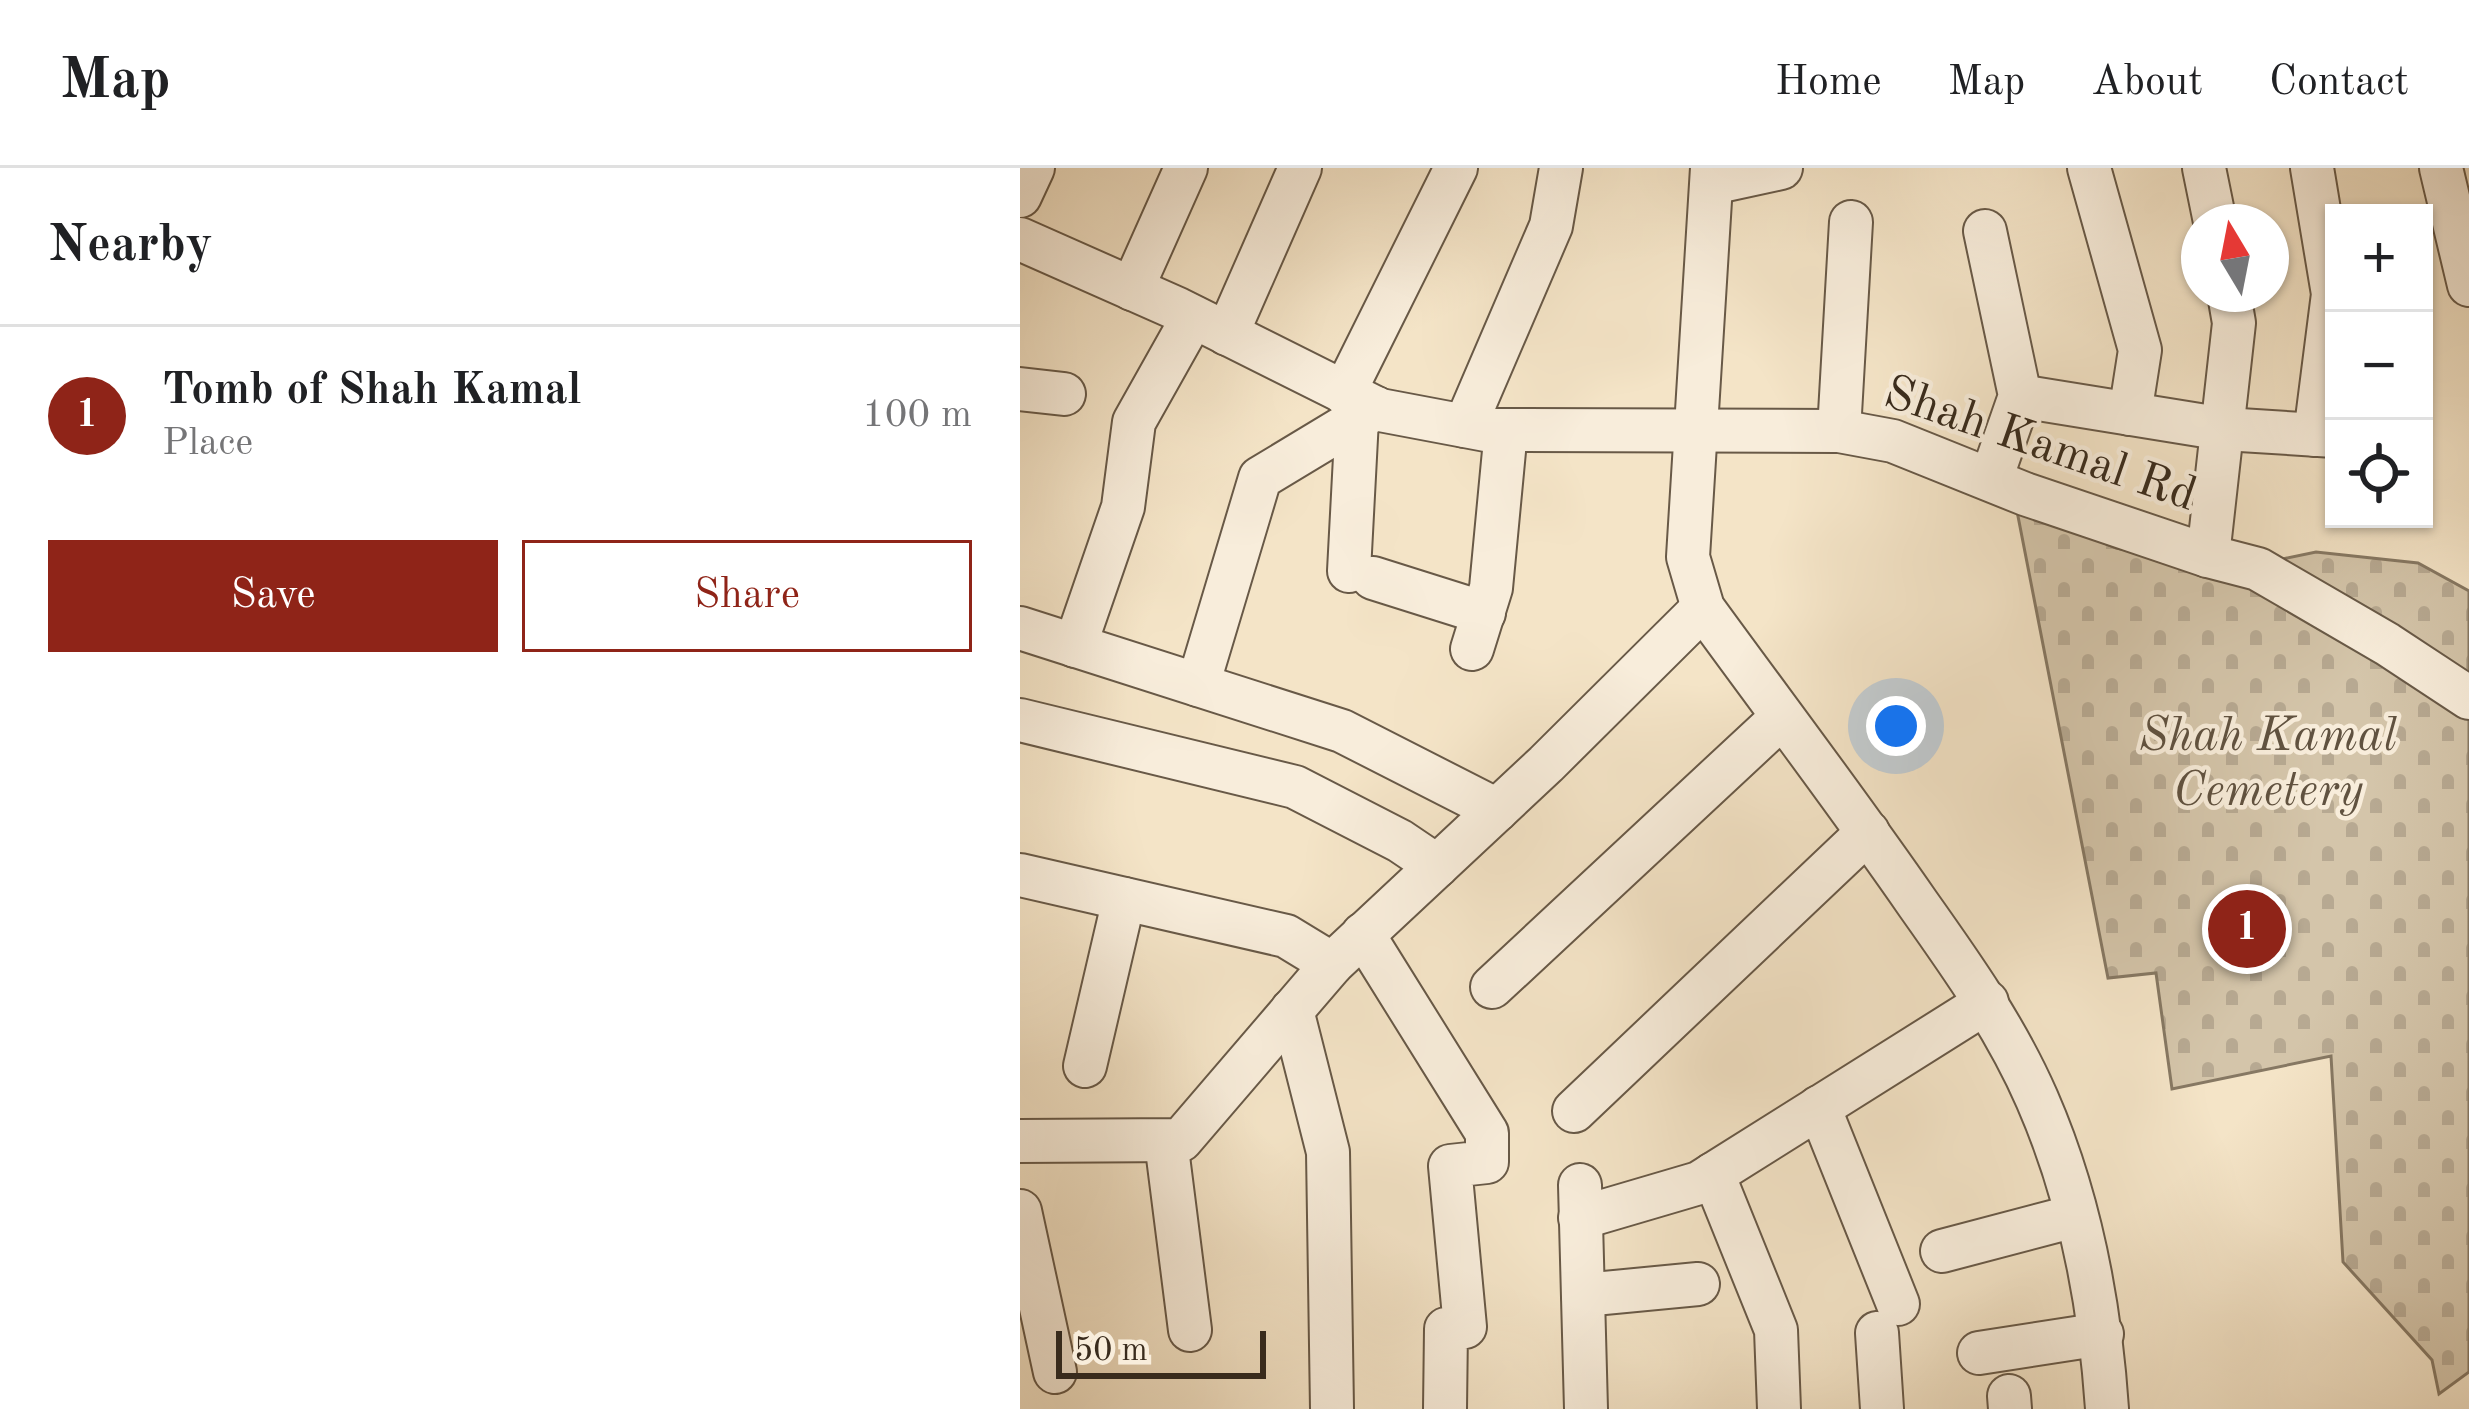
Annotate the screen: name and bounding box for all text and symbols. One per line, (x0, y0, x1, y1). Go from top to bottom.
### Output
text: Map (60, 54, 171, 111)
text: Home (1775, 62, 1882, 104)
text: Map (1948, 62, 2025, 104)
text: About (2091, 62, 2203, 104)
text: Contact (2269, 62, 2409, 104)
north arrow (2181, 204, 2289, 312)
map controls (2325, 204, 2433, 528)
button: + (2325, 204, 2433, 312)
text: Nearby (48, 221, 213, 272)
button: − (2325, 312, 2433, 420)
text: Tomb of Shah Kamal (162, 369, 581, 414)
street label: Shah Kamal Rd (1878, 369, 2202, 521)
text: 1 (76, 396, 98, 435)
text: 100 m (862, 396, 972, 435)
button: locate (2325, 420, 2433, 528)
text: Place (162, 424, 253, 463)
button: Save (48, 540, 498, 652)
button: Share (522, 540, 972, 652)
your location (1866, 696, 1926, 756)
park label: Shah Kamal Cemetery (2139, 713, 2397, 816)
pin: 1 (2208, 884, 2286, 974)
scale bar (1056, 1325, 1266, 1378)
text: 50 m (1074, 1335, 1148, 1368)

